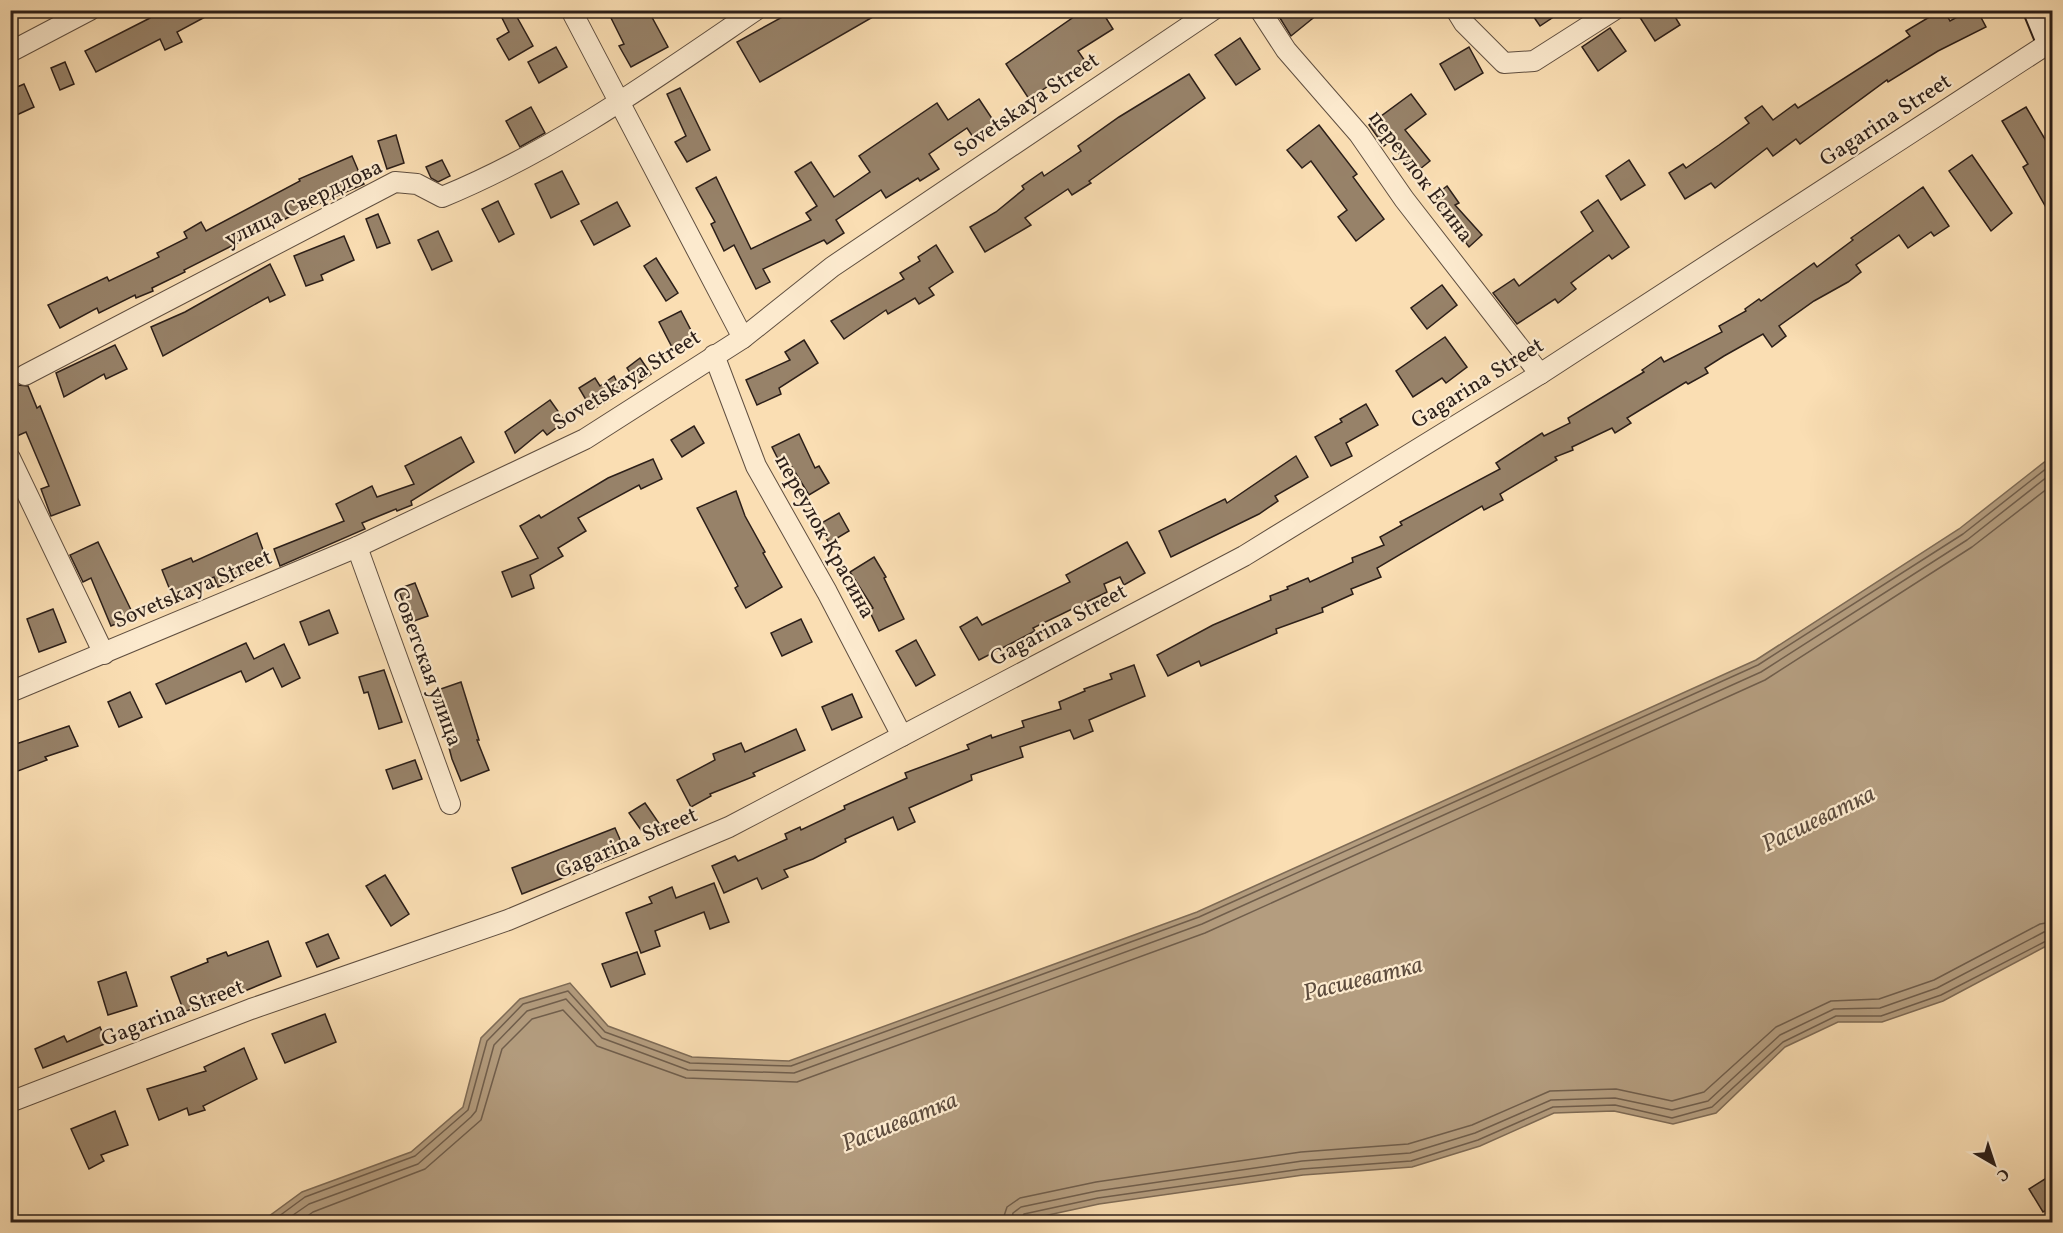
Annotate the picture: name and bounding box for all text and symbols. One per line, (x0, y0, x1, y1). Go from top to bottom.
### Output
street label: Sovetskaya Street (948, 46, 1106, 166)
street label: Gagarina Street (1814, 67, 1958, 175)
street label: переулок Есина (1360, 105, 1480, 249)
street label: улица Свердлова (220, 152, 388, 256)
street label: Sovetskaya Street (547, 323, 707, 439)
street label: Gagarina Street (1406, 331, 1551, 437)
street label: переулок Красина (766, 449, 882, 625)
street label: Sovetskaya Street (109, 542, 277, 637)
street label: Gagarina Street (985, 577, 1133, 675)
street label: Советская улица (383, 583, 469, 751)
water label: Расшеватка (1756, 778, 1882, 862)
street label: Gagarina Street (551, 800, 703, 888)
water label: Расшеватка (1299, 949, 1427, 1011)
street label: Gagarina Street (97, 972, 249, 1056)
water label: Расшеватка (837, 1084, 963, 1162)
north arrow (1964, 1134, 2024, 1194)
text: С (1991, 1162, 2013, 1186)

